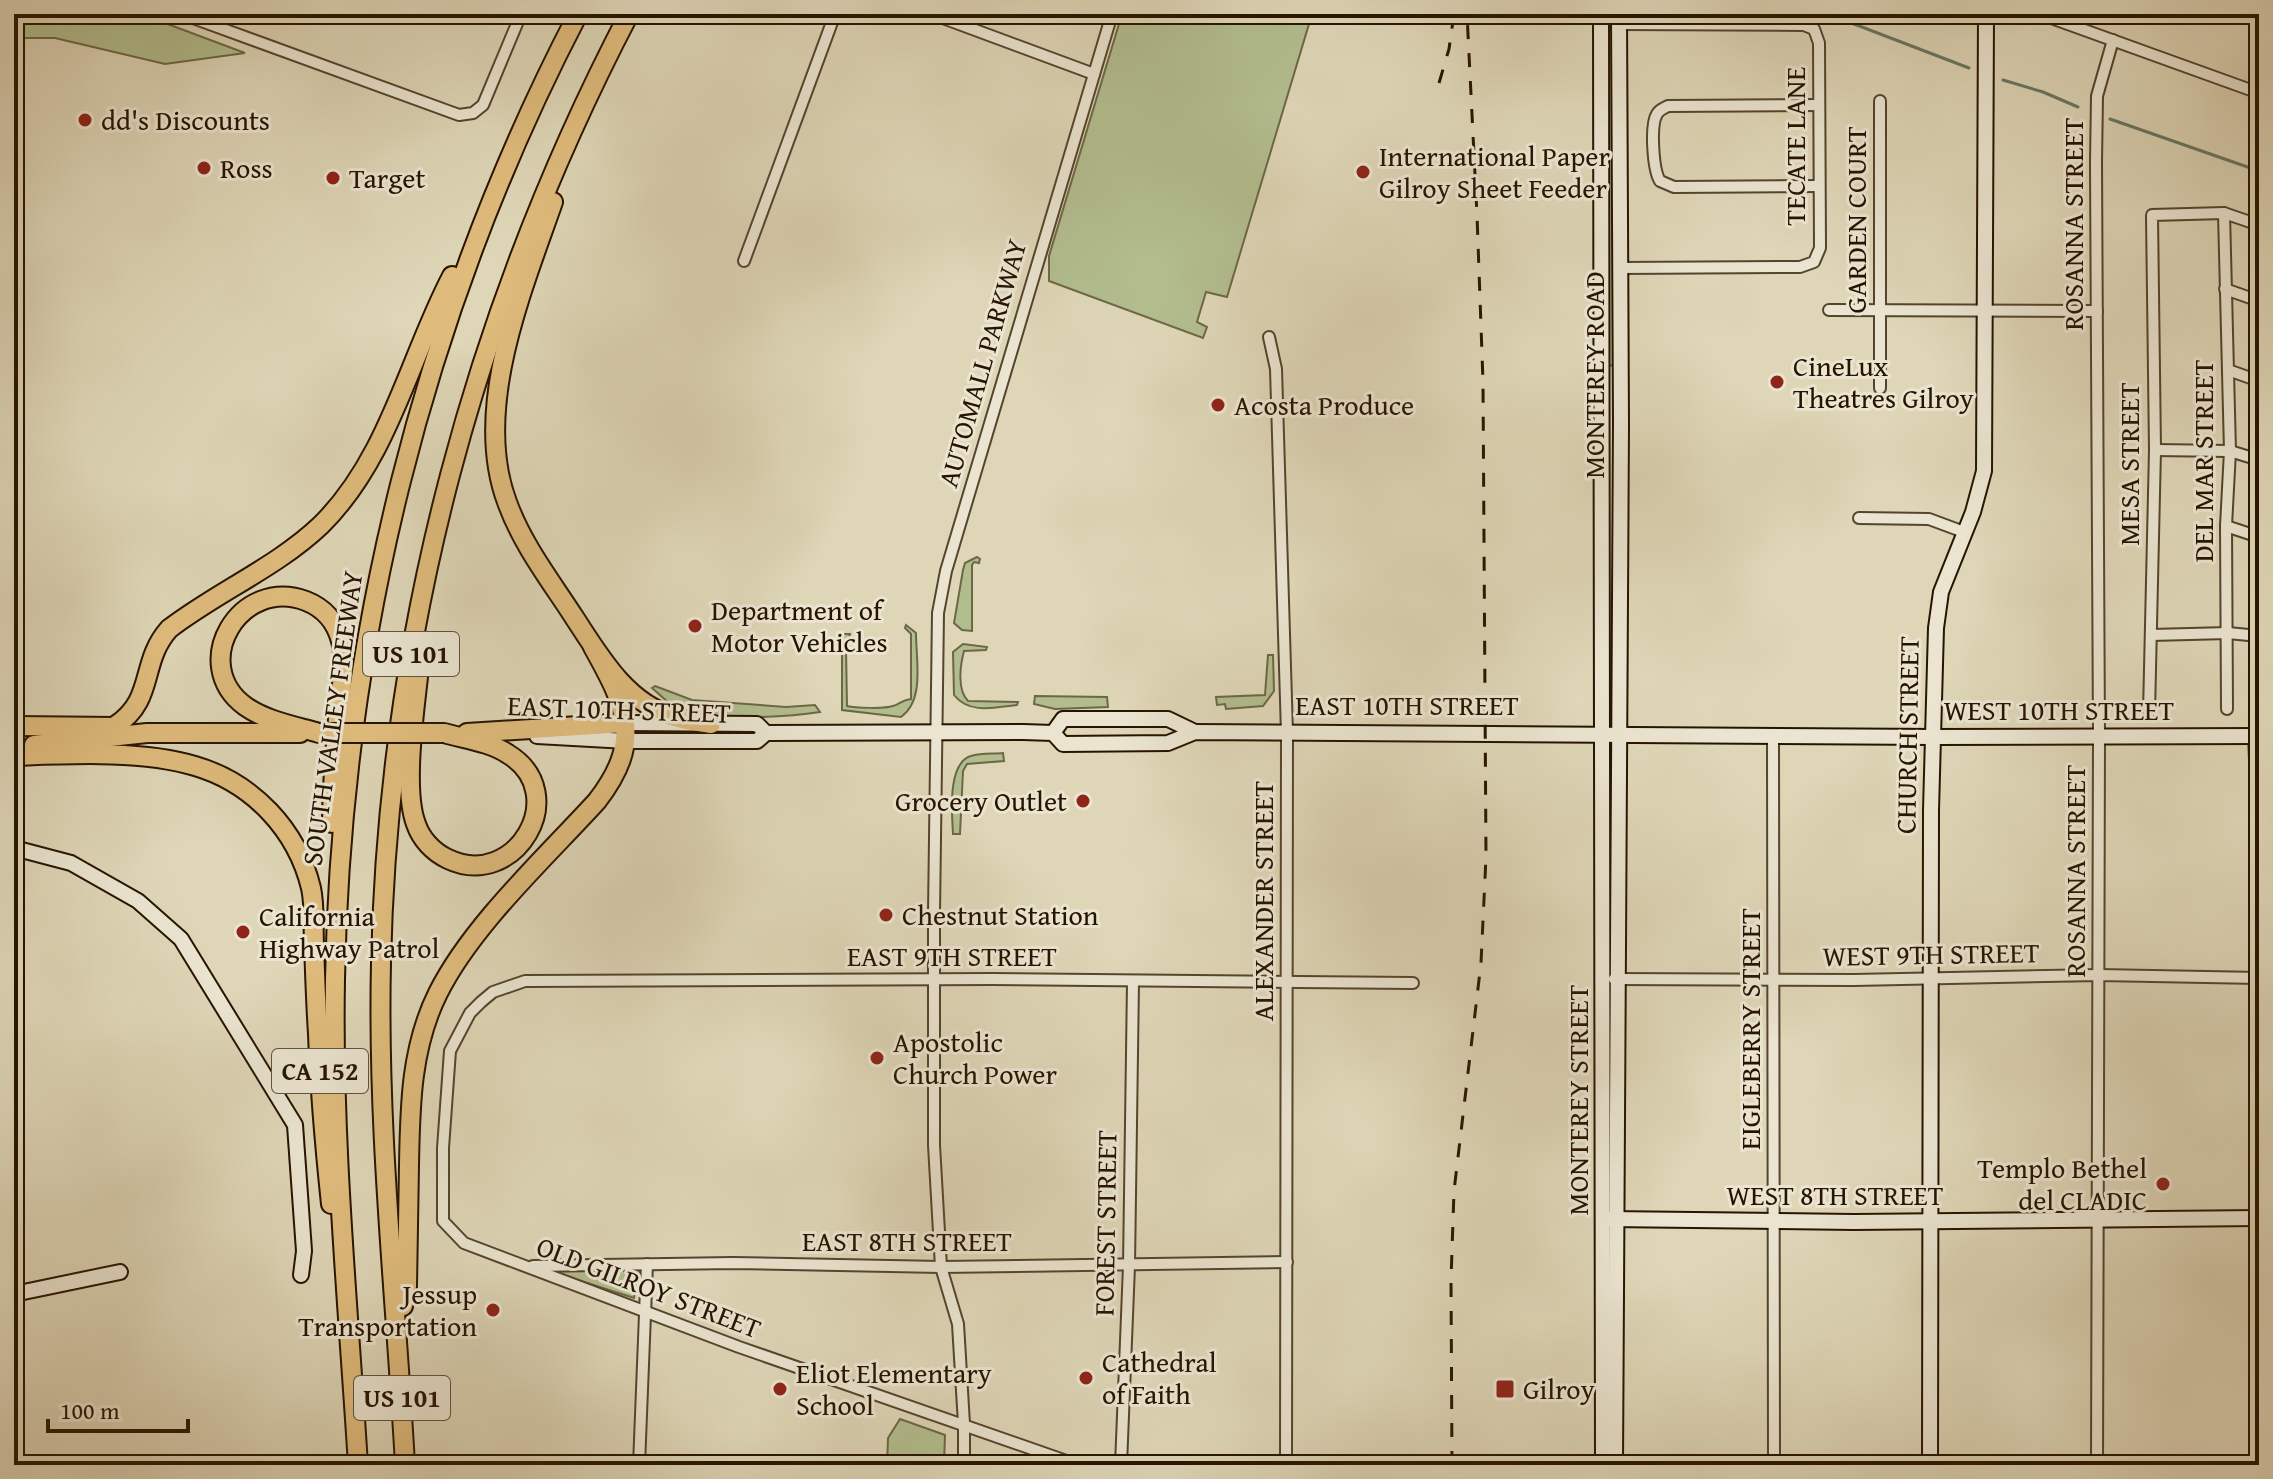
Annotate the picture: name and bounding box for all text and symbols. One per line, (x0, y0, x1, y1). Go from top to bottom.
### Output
street label: TECATE LANE (1774, 66, 1815, 226)
place label: dd's Discounts (101, 99, 270, 140)
marker: dd's Discounts (76, 111, 94, 129)
street label: ROSANNA STREET (2052, 117, 2093, 331)
street label: GARDEN COURT (1835, 126, 1876, 314)
place label: International Paper Gilroy Sheet Feeder (1379, 135, 1610, 208)
place label: Ross (220, 147, 273, 188)
place label: Target (349, 157, 425, 198)
marker: Ross (195, 159, 213, 177)
marker: International Paper Gilroy Sheet Feeder (1354, 163, 1372, 181)
marker: Target (324, 169, 342, 187)
street label: AUTOMALL PARKWAY (926, 234, 1037, 492)
street label: MONTEREY ROAD (1573, 271, 1614, 479)
place label: CineLux Theatres Gilroy (1793, 345, 1974, 418)
street label: DEL MAR STREET (2182, 359, 2223, 562)
marker: CineLux Theatres Gilroy (1768, 373, 1786, 391)
street label: MESA STREET (2108, 382, 2149, 546)
place label: Acosta Produce (1234, 384, 1414, 425)
marker: Acosta Produce (1209, 396, 1227, 414)
street label: SOUTH VALLEY FREEWAY (290, 568, 373, 868)
place label: Department of Motor Vehicles (711, 589, 888, 662)
marker: Department of Motor Vehicles (686, 617, 704, 635)
road number: US 101 (363, 632, 459, 676)
street label: CHURCH STREET (1884, 635, 1929, 834)
street label: EAST 10TH STREET (507, 684, 732, 733)
street label: EAST 10TH STREET (1295, 684, 1519, 725)
street label: WEST 10TH STREET (1944, 689, 2175, 730)
street label: ROSANNA STREET (2054, 764, 2095, 978)
place label: Grocery Outlet (895, 780, 1067, 821)
street label: ALEXANDER STREET (1242, 780, 1283, 1021)
marker: Grocery Outlet (1074, 792, 1092, 810)
place label: Chestnut Station (902, 894, 1099, 935)
place label: California Highway Patrol (259, 895, 439, 968)
marker: Chestnut Station (877, 906, 895, 924)
street label: EIGLEBERRY STREET (1729, 908, 1770, 1150)
marker: California Highway Patrol (234, 923, 252, 941)
street label: WEST 9TH STREET (1822, 931, 2040, 976)
street label: EAST 9TH STREET (847, 935, 1057, 976)
street label: MONTEREY STREET (1557, 984, 1598, 1215)
place label: Apostolic Church Power (893, 1021, 1057, 1094)
road number: CA 152 (272, 1049, 368, 1093)
marker: Apostolic Church Power (868, 1049, 886, 1067)
street label: FOREST STREET (1082, 1129, 1127, 1316)
place label: Templo Bethel del CLADIC (1977, 1147, 2147, 1220)
street label: WEST 8TH STREET (1727, 1174, 1944, 1215)
marker: Templo Bethel del CLADIC (2154, 1175, 2172, 1193)
street label: EAST 8TH STREET (802, 1220, 1012, 1261)
street label: OLD GILROY STREET (531, 1225, 768, 1348)
place label: Jessup Transportation (298, 1273, 477, 1346)
marker: Jessup Transportation (484, 1301, 502, 1319)
place label: Cathedral of Faith (1102, 1341, 1217, 1414)
place label: Eliot Elementary School (796, 1352, 992, 1425)
place label: Gilroy (1523, 1368, 1595, 1409)
marker: Cathedral of Faith (1077, 1369, 1095, 1387)
road number: US 101 (354, 1376, 450, 1420)
marker: Gilroy (1494, 1378, 1516, 1400)
marker: Eliot Elementary School (771, 1380, 789, 1398)
scale bar (48, 1383, 188, 1433)
text: 100 m (60, 1393, 120, 1428)

